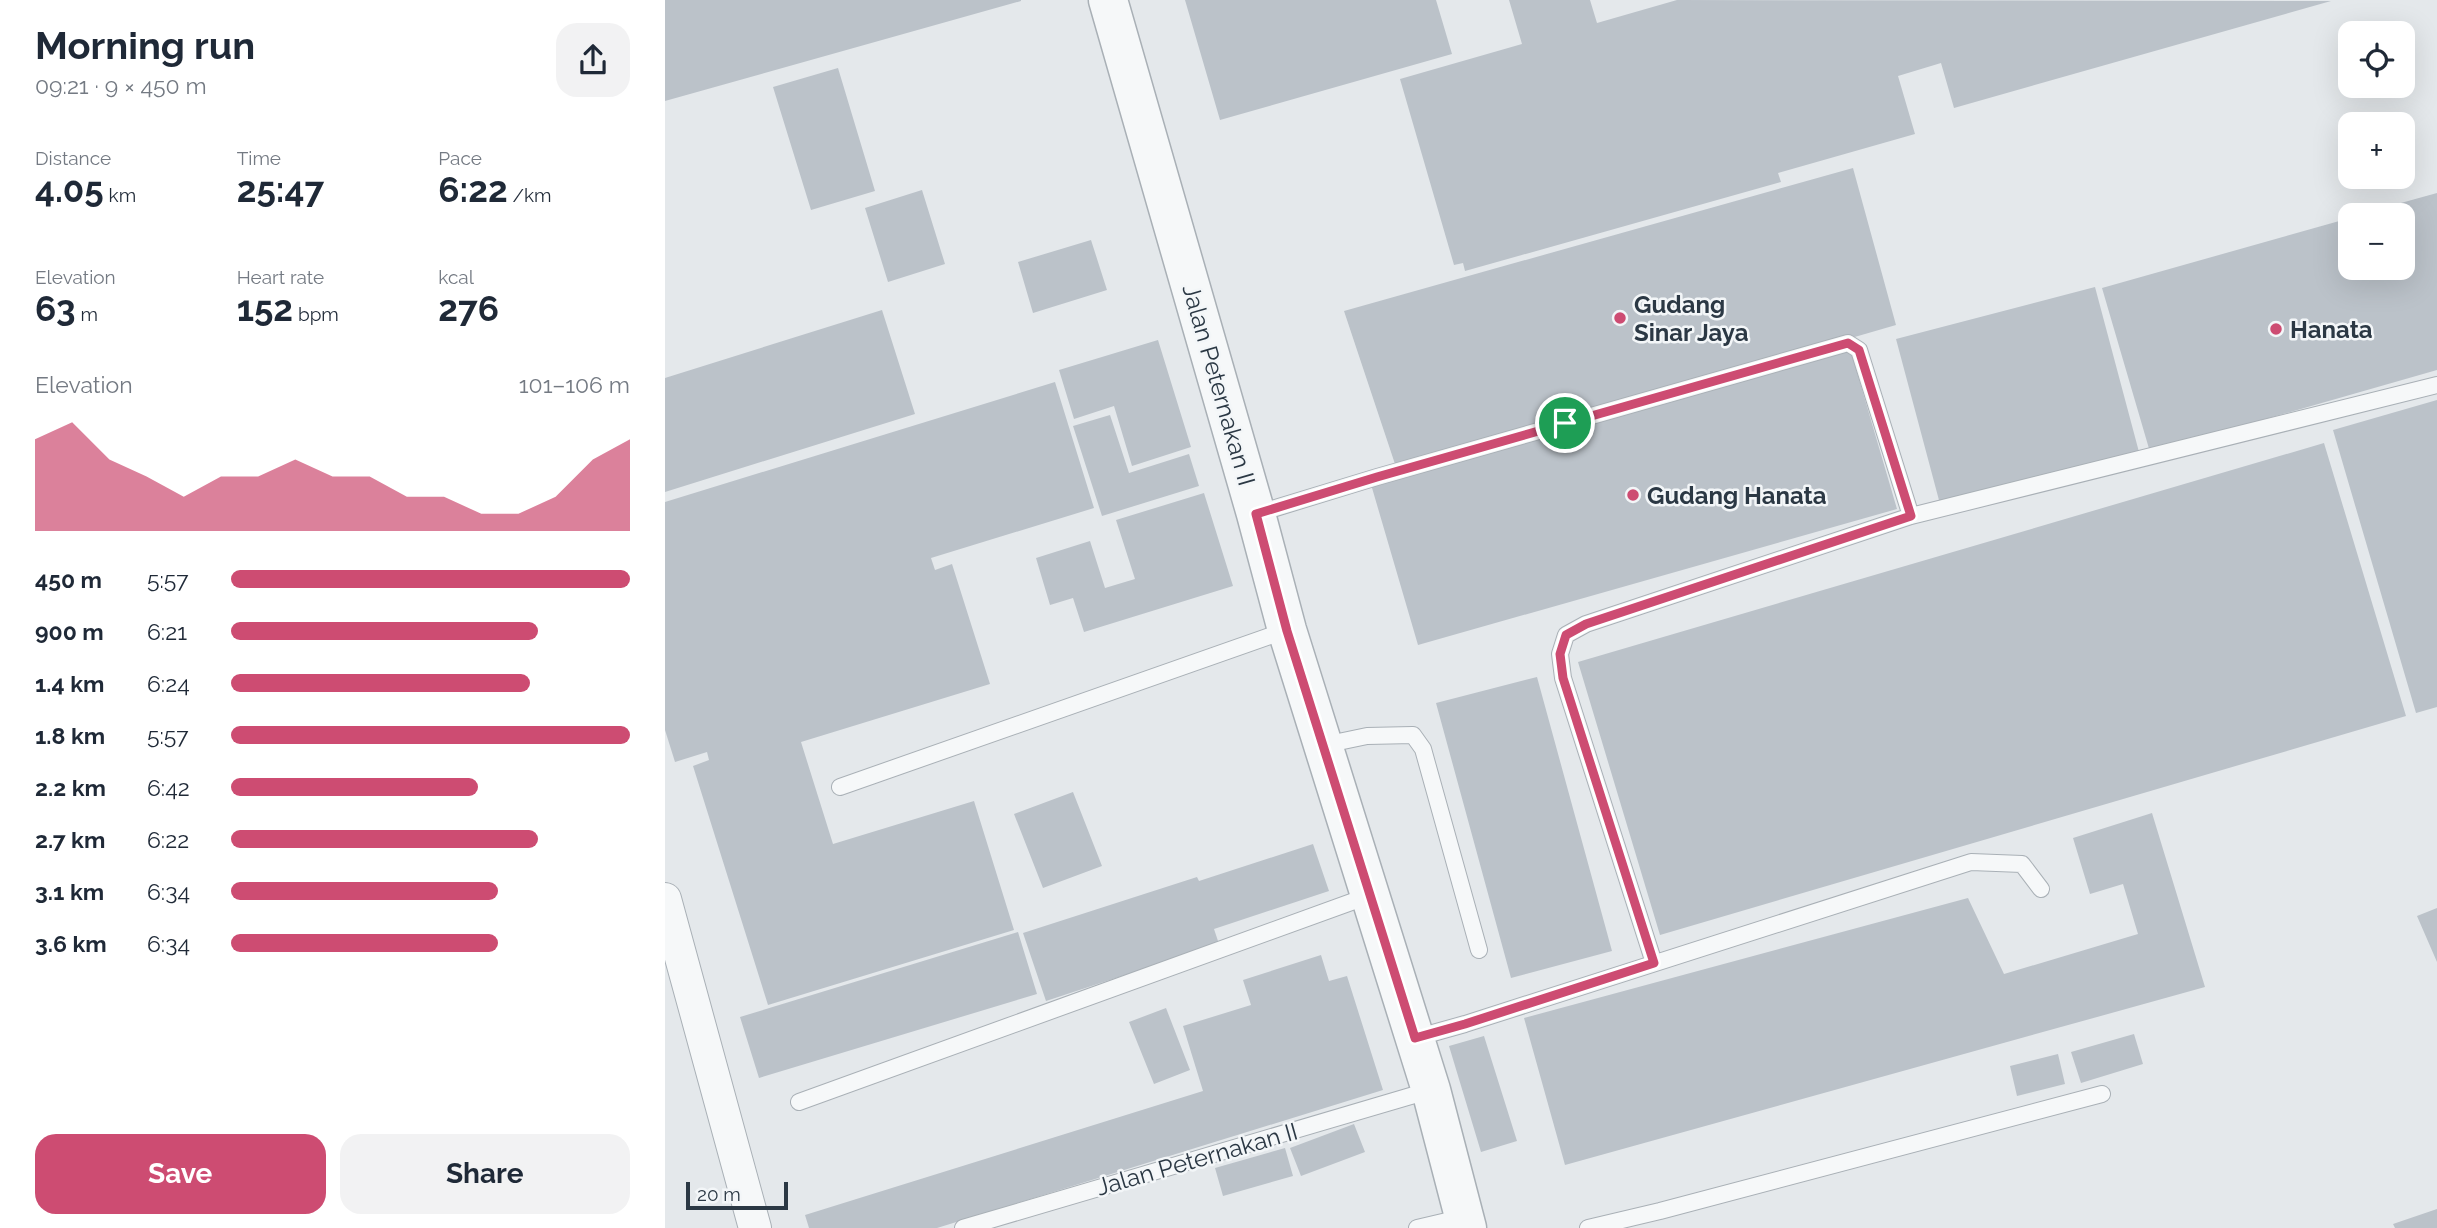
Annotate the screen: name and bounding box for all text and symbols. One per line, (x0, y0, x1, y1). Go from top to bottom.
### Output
map controls (2338, 21, 2415, 280)
button: locate (2338, 21, 2415, 98)
text: Morning run (35, 23, 255, 68)
button: share (556, 23, 630, 97)
text: 09:21 · 9 × 450 m (35, 72, 207, 99)
button: + (2338, 112, 2415, 189)
text: Distance (35, 147, 111, 169)
text: Time (237, 147, 281, 169)
text: Pace (438, 147, 482, 169)
text: 4.05 (35, 169, 104, 210)
text: 25:47 (237, 169, 324, 210)
text: 6:22 (438, 169, 508, 210)
text: km (104, 184, 136, 206)
text: /km (508, 184, 552, 206)
button: − (2338, 203, 2415, 280)
text: Elevation (35, 266, 116, 288)
text: Heart rate (237, 266, 324, 288)
text: kcal (438, 266, 474, 288)
street label: Jalan Peternakan II (1176, 281, 1262, 489)
text: 63 (35, 288, 76, 329)
text: 152 (237, 288, 293, 329)
text: 276 (438, 288, 499, 329)
place label: Gudang Sinar Jaya (1634, 290, 1749, 347)
text: m (76, 303, 98, 325)
text: bpm (293, 303, 339, 325)
marker: Gudang Sinar Jaya (1612, 310, 1628, 326)
place label: Hanata (2290, 315, 2373, 344)
marker: Hanata (2268, 321, 2284, 337)
text: Elevation (35, 371, 133, 398)
text: 101–106 m (519, 371, 630, 398)
pin (1535, 393, 1595, 453)
icon: arrive (1546, 404, 1584, 442)
place label: Gudang Hanata (1647, 481, 1827, 510)
marker: Gudang Hanata (1625, 487, 1641, 503)
text: 450 m (35, 566, 102, 593)
text: 5:57 (147, 566, 189, 593)
text: 900 m (35, 618, 104, 645)
text: 6:21 (147, 618, 187, 645)
text: 1.4 km (35, 670, 104, 697)
text: 6:24 (147, 670, 190, 697)
text: 1.8 km (35, 722, 105, 749)
text: 5:57 (147, 722, 189, 749)
text: 2.2 km (35, 774, 106, 801)
text: 6:42 (147, 774, 190, 801)
text: 2.7 km (35, 826, 105, 853)
text: 6:22 (147, 826, 189, 853)
text: 3.1 km (35, 878, 104, 905)
text: 6:34 (147, 878, 190, 905)
text: 3.6 km (35, 930, 107, 957)
text: 6:34 (147, 930, 190, 957)
street label: Jalan Peternakan II (1093, 1116, 1301, 1202)
button: Save (35, 1134, 326, 1214)
button: Share (340, 1134, 630, 1214)
scale bar (686, 1179, 787, 1211)
text: 20 m (697, 1183, 741, 1205)

